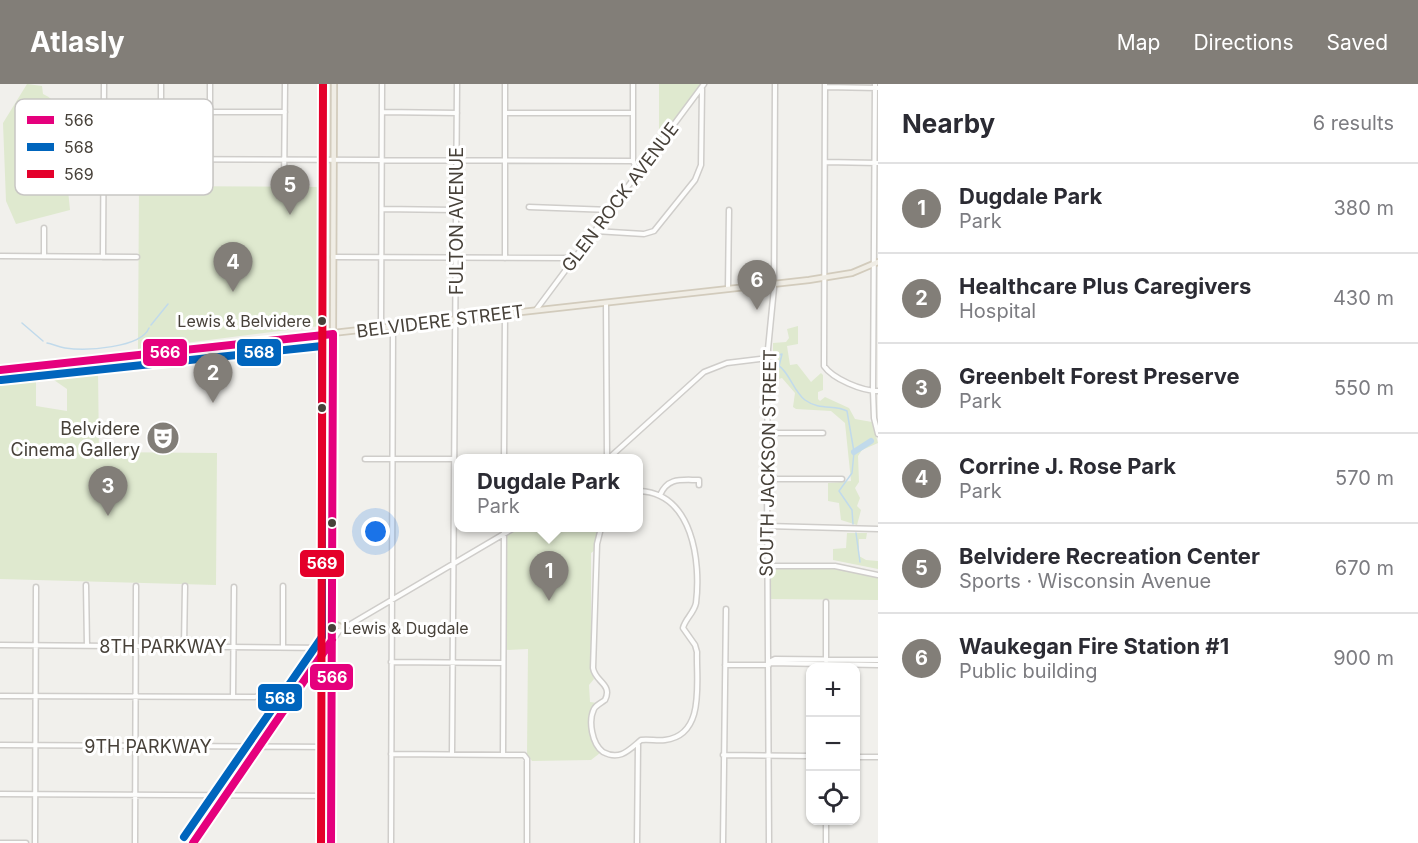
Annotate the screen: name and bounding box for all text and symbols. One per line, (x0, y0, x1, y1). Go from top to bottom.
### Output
text: Atlasly (30, 25, 125, 59)
text: Map (1117, 30, 1160, 55)
text: Directions (1193, 30, 1294, 55)
text: Saved (1327, 30, 1388, 55)
legend (15, 99, 213, 195)
text: Nearby (902, 108, 995, 139)
text: 566 (64, 110, 94, 130)
text: 6 results (1313, 111, 1394, 135)
street label: GLEN ROCK AVENUE (557, 118, 683, 276)
text: 568 (64, 137, 94, 157)
street label: FULTON AVENUE (446, 147, 467, 295)
text: 569 (64, 164, 94, 184)
pin: 5 (270, 166, 310, 215)
text: Dugdale Park (959, 183, 1102, 209)
text: 1 (917, 196, 926, 220)
text: 380 m (1334, 196, 1394, 220)
text: Park (959, 209, 1002, 233)
pin: 4 (214, 242, 252, 292)
pin: 6 (738, 260, 777, 310)
text: Healthcare Plus Caregivers (959, 273, 1251, 299)
text: 2 (915, 286, 928, 310)
text: 430 m (1333, 286, 1394, 310)
text: Hospital (959, 299, 1036, 323)
street label: BELVIDERE STREET (355, 300, 525, 342)
place label: Lewis & Belvidere (177, 311, 311, 331)
marker: Lewis & Belvidere (316, 315, 328, 327)
line badge: 566 (142, 338, 188, 367)
line badge: 568 (236, 338, 282, 367)
text: 566 (149, 342, 181, 362)
text: 568 (243, 342, 275, 362)
street label: SOUTH JACKSON STREET (756, 349, 780, 577)
pin: 2 (194, 354, 232, 403)
text: Greenbelt Forest Preserve (959, 363, 1240, 389)
text: 3 (915, 376, 928, 400)
text: 550 m (1334, 376, 1394, 400)
text: Park (959, 389, 1002, 413)
unlabelled marker (316, 402, 328, 414)
place label: Belvidere Cinema Gallery (11, 418, 140, 460)
theatre icon: Belvidere Cinema Gallery (145, 420, 181, 456)
text: Corrine J. Rose Park (959, 453, 1176, 479)
popup (454, 454, 643, 532)
pin: 3 (88, 466, 128, 516)
text: 4 (915, 466, 928, 490)
text: 570 m (1335, 466, 1394, 490)
text: Dugdale Park (477, 468, 620, 494)
text: Park (959, 479, 1002, 503)
text: Park (477, 494, 520, 518)
unlabelled marker (326, 517, 338, 529)
your location (361, 517, 390, 546)
text: Belvidere Recreation Center (959, 543, 1260, 569)
line badge: 569 (299, 549, 345, 578)
pin: 1 (530, 552, 568, 601)
text: 569 (306, 553, 338, 573)
text: 5 (915, 556, 928, 580)
text: 670 m (1335, 556, 1394, 580)
text: Sports · Wisconsin Avenue (959, 569, 1211, 593)
place label: Lewis & Dugdale (343, 618, 469, 638)
marker: Lewis & Dugdale (326, 622, 338, 634)
text: Waukegan Fire Station #1 (959, 633, 1229, 659)
street label: 8TH PARKWAY (99, 636, 227, 657)
text: 6 (915, 646, 928, 670)
text: 900 m (1333, 646, 1394, 670)
text: Public building (959, 659, 1098, 683)
line badge: 566 (309, 663, 354, 691)
map controls (806, 663, 860, 825)
button: + (806, 663, 860, 717)
text: 566 (316, 667, 348, 687)
line badge: 568 (257, 683, 303, 712)
text: 568 (264, 688, 296, 708)
button: − (806, 717, 860, 771)
street label: 9TH PARKWAY (84, 736, 212, 757)
button: locate (806, 771, 860, 825)

